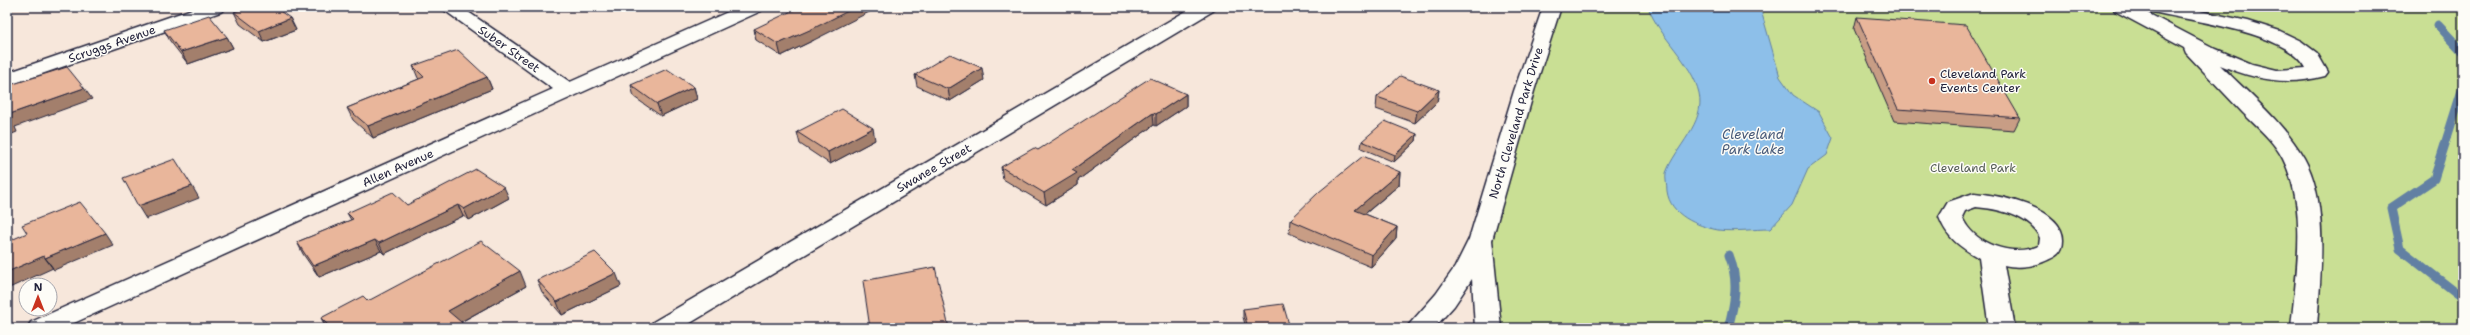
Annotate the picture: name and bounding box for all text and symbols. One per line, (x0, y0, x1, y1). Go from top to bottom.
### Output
street label: Scruggs Avenue (66, 21, 158, 66)
street label: Suber Street (475, 22, 543, 76)
street label: North Cleveland Park Drive (1485, 45, 1547, 201)
place label: Cleveland Park Events Center (1940, 66, 2026, 96)
marker: Cleveland Park Events Center (1927, 76, 1937, 86)
water label: Cleveland Park Lake (1722, 126, 1785, 158)
street label: Swanee Street (894, 140, 974, 196)
street label: Allen Avenue (360, 145, 436, 191)
park label: Cleveland Park (1930, 160, 2016, 176)
north arrow (18, 277, 58, 317)
text: N (34, 280, 43, 295)

